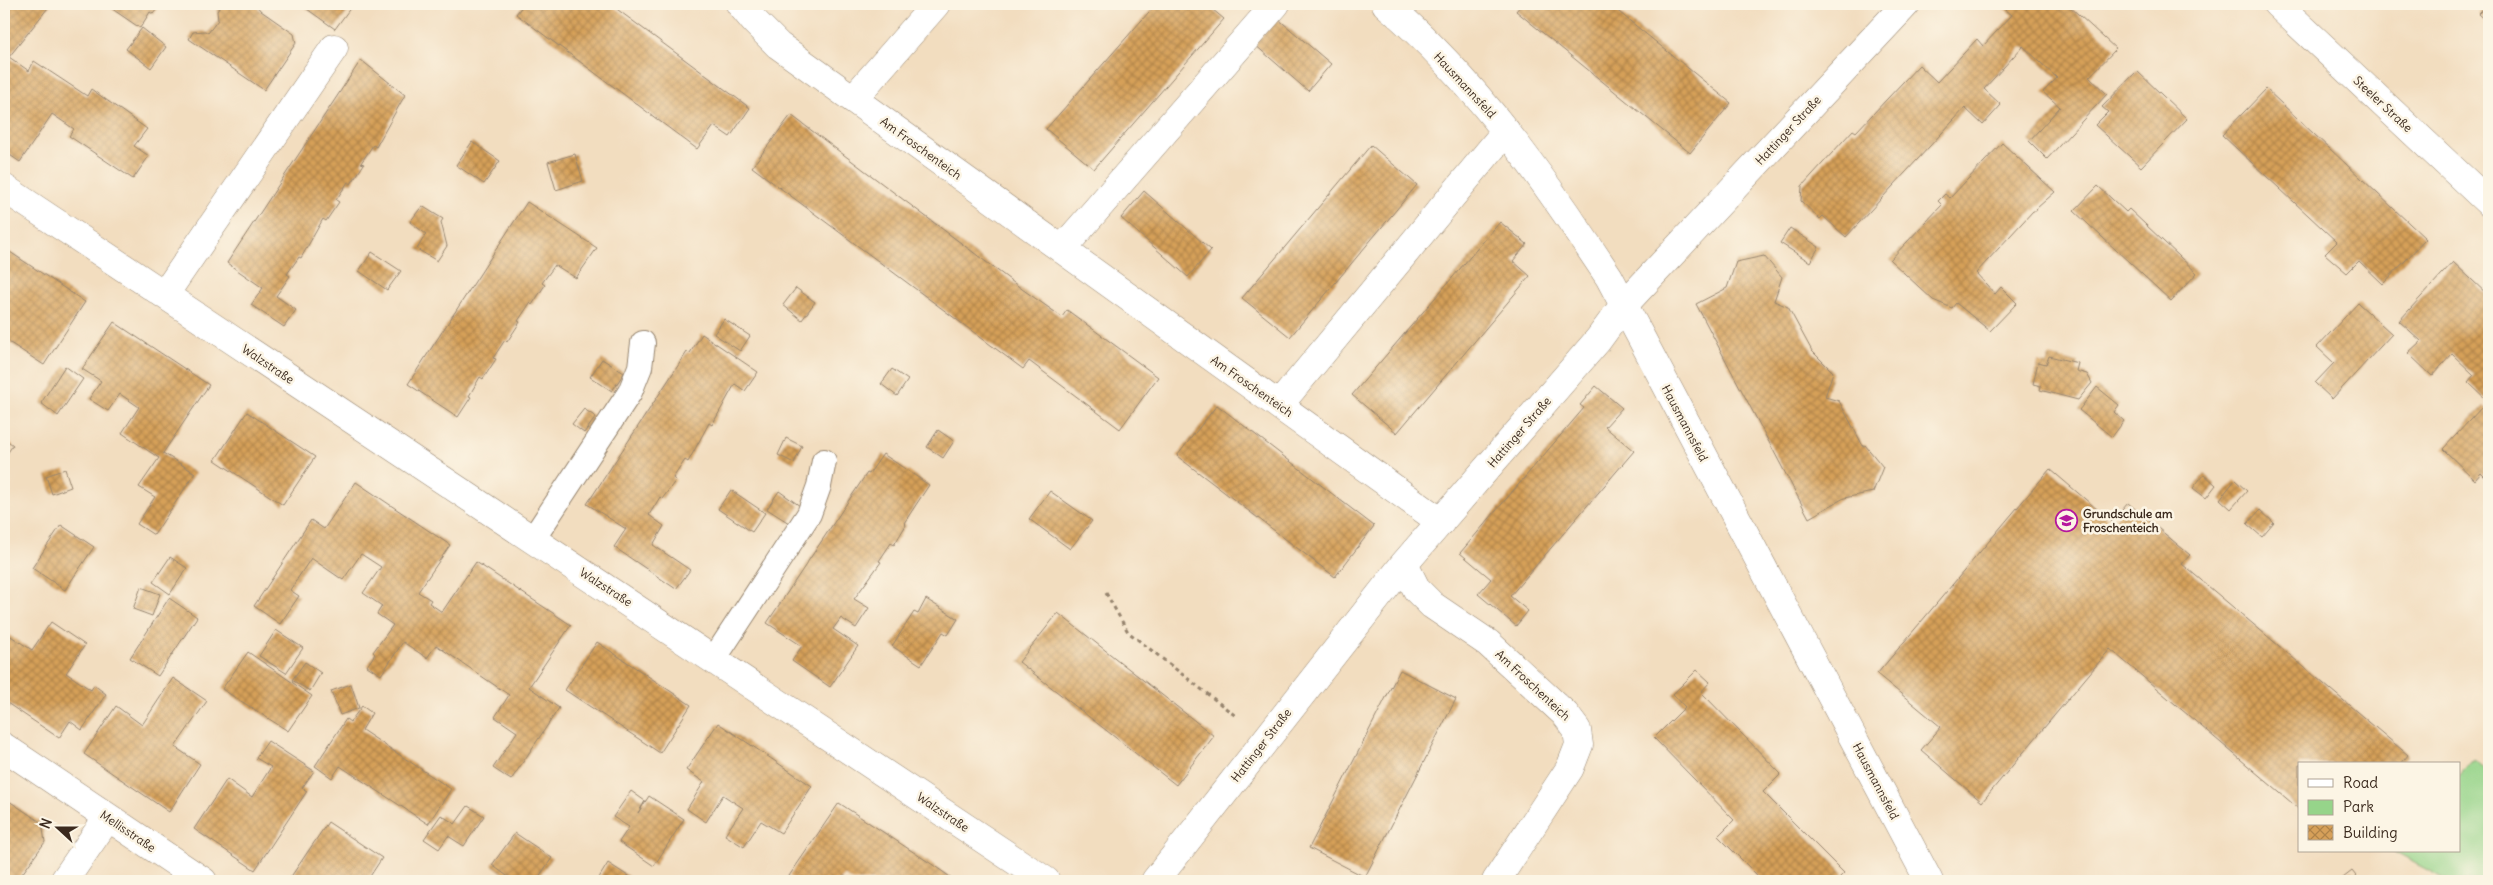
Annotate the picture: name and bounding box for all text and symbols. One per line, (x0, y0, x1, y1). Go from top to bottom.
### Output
street label: Hausmannsfeld (1431, 49, 1499, 121)
street label: Steeler Straße (2350, 73, 2416, 135)
street label: Hattinger Straße (1752, 92, 1824, 168)
street label: Am Froschenteich (877, 113, 965, 183)
street label: Walzstraße (239, 341, 297, 387)
street label: Am Froschenteich (1208, 352, 1296, 420)
street label: Hausmannsfeld (1659, 382, 1711, 464)
street label: Hattinger Straße (1484, 393, 1554, 471)
place label: Grundschule am Froschenteich (2083, 506, 2173, 535)
school or university icon: Grundschule am Froschenteich (2055, 508, 2079, 532)
street label: Walzstraße (577, 564, 635, 610)
street label: Am Froschenteich (1492, 647, 1574, 724)
street label: Hattinger Straße (1228, 705, 1294, 785)
street label: Hausmannsfeld (1850, 740, 1902, 822)
legend (2298, 762, 2460, 852)
text: Road (2343, 773, 2378, 792)
street label: Walzstraße (914, 789, 972, 835)
text: Park (2343, 797, 2374, 816)
north arrow (32, 802, 82, 852)
street label: Mellisstraße (97, 807, 159, 855)
text: N (36, 816, 56, 831)
text: Building (2343, 823, 2398, 842)

